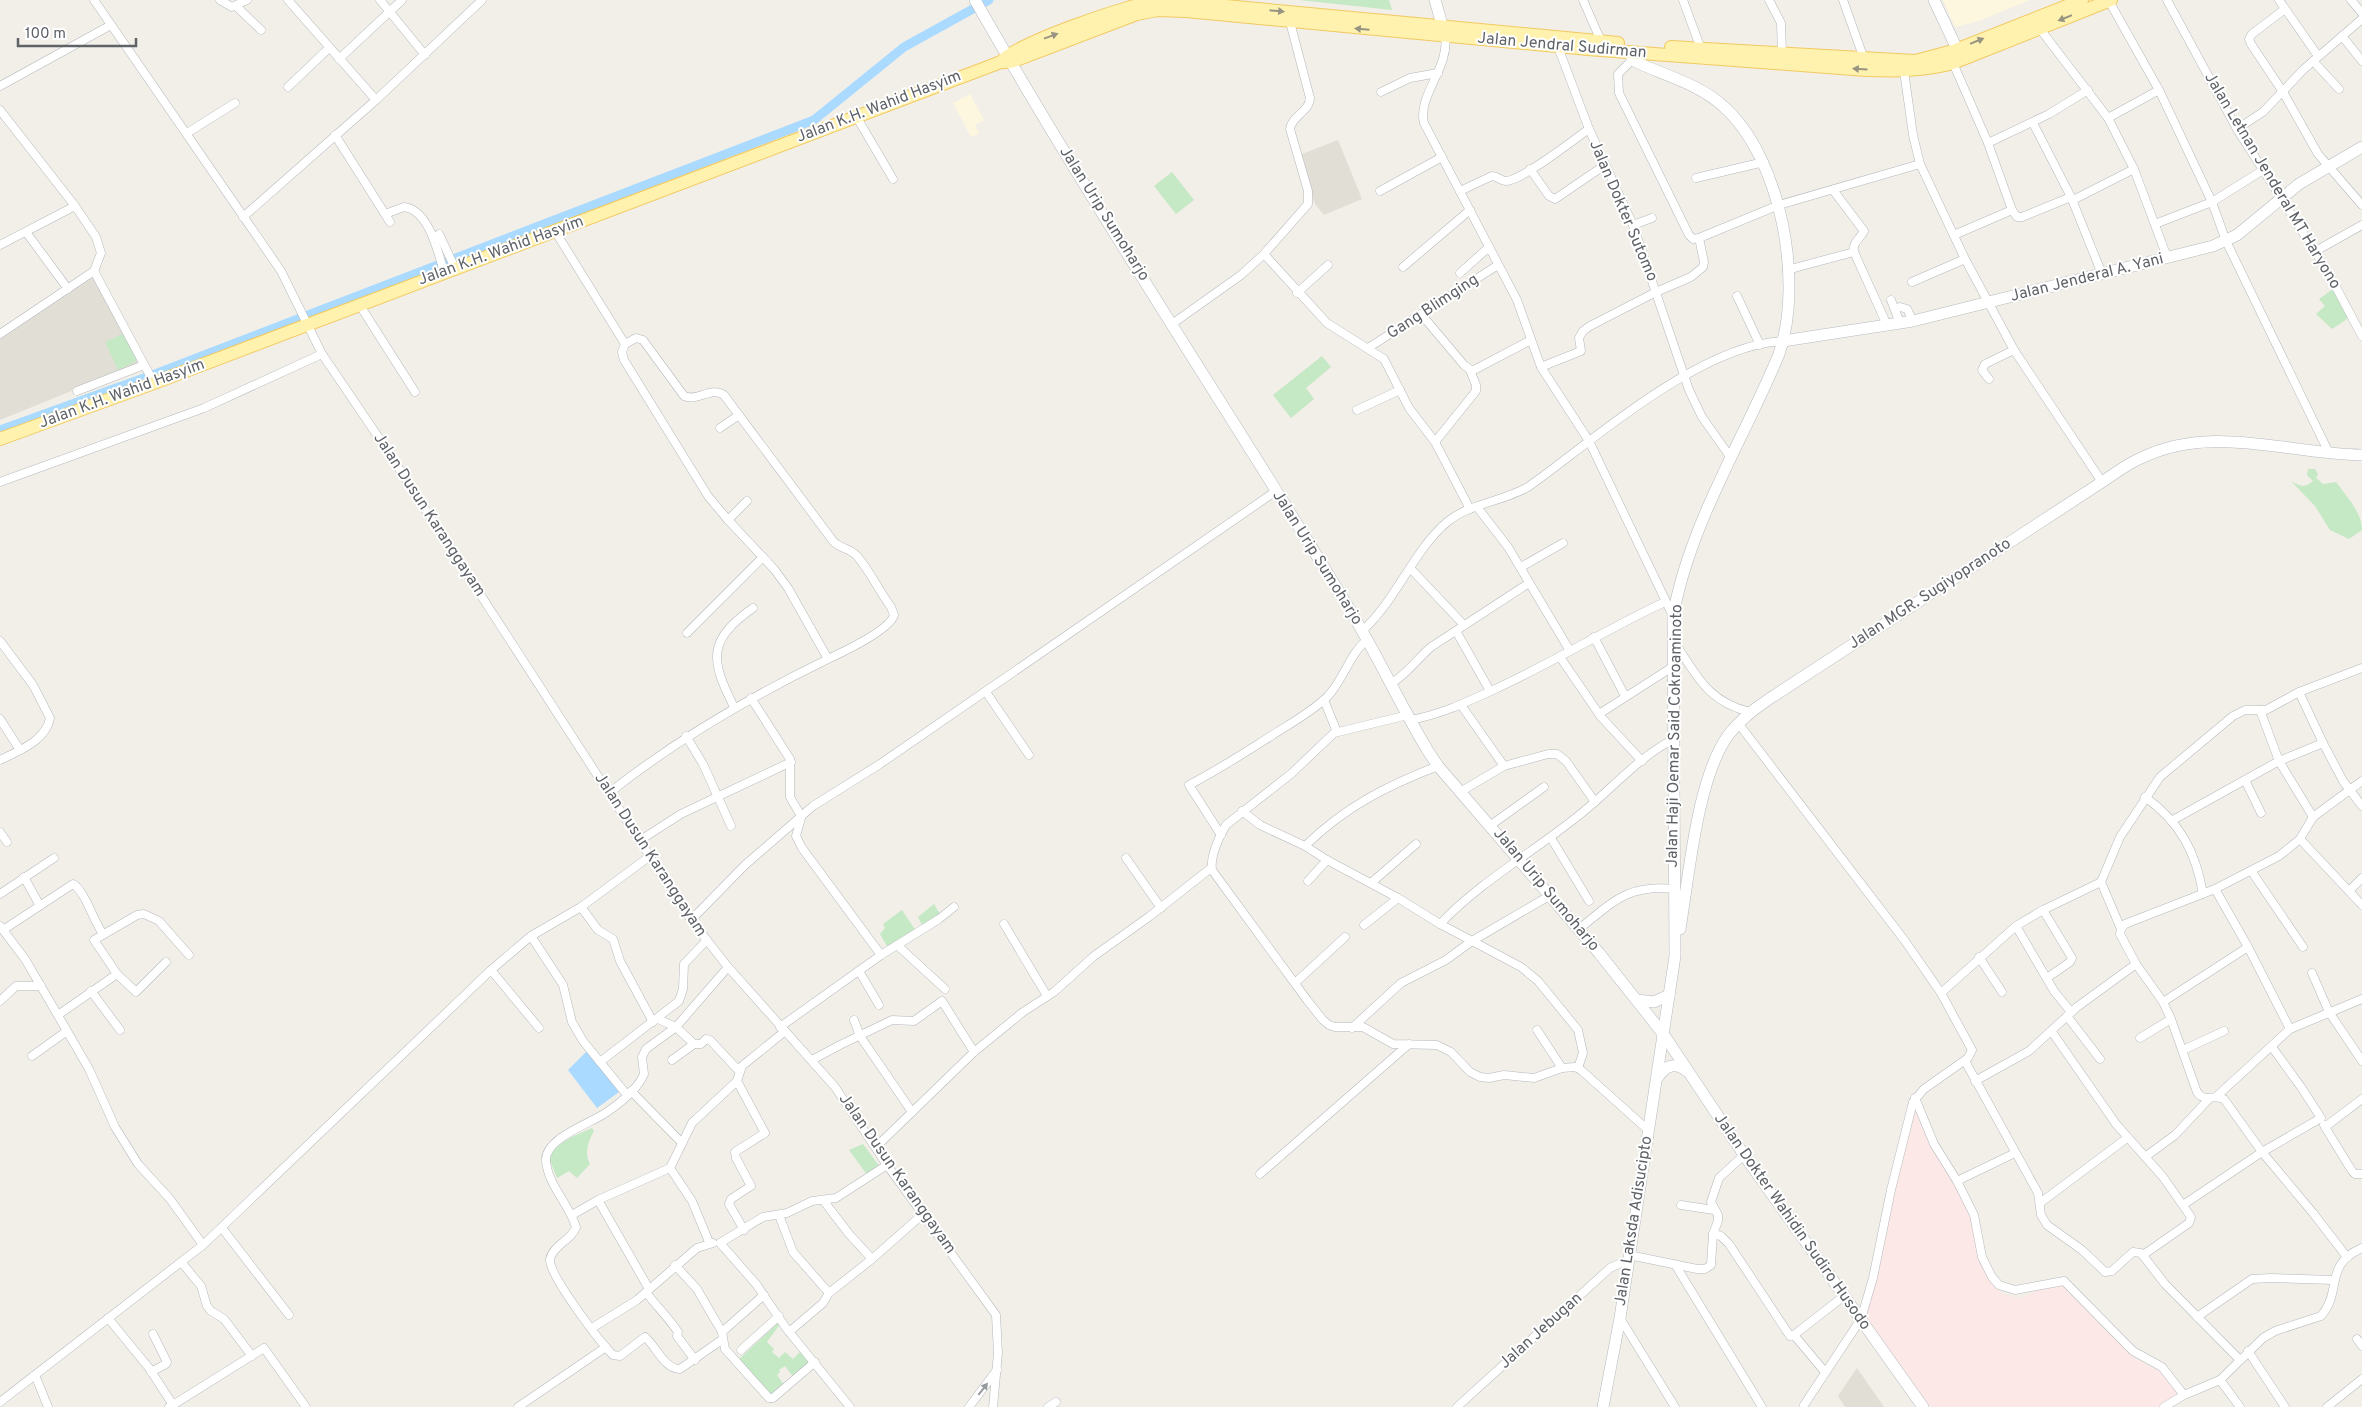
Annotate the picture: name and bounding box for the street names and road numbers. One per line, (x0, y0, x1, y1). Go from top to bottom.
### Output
street label: Jalan Jendral Sudirman (1477, 29, 1647, 63)
street label: Jalan K.H. Wahid Hasyim (794, 66, 964, 148)
street label: Jalan Letnan Jenderal MT Haryono (2199, 69, 2345, 293)
street label: Jalan Dokter Sutomo (1584, 137, 1662, 285)
street label: Jalan Urip Sumoharjo (1054, 143, 1154, 285)
street label: Jalan K.H. Wahid Hasyim (415, 212, 587, 290)
street label: Jalan Jenderal A. Yani (2008, 249, 2166, 307)
street label: Gang Blimging (1383, 270, 1483, 344)
street label: Jalan K.H. Wahid Hasyim (36, 355, 208, 433)
street label: Jalan Dusun Karanggayam (369, 429, 489, 601)
street label: Jalan Urip Sumoharjo (1267, 487, 1367, 629)
street label: Jalan MGR. Sugiyopranoto (1845, 534, 2015, 654)
street label: Jalan Haji Oemar Said Cokroaminoto (1663, 604, 1687, 868)
street label: Jalan Dusun Karanggayam (590, 769, 710, 941)
street label: Jalan Urip Sumoharjo (1489, 824, 1604, 956)
street label: Jalan Dusun Karanggayam (834, 1090, 960, 1258)
street label: Jalan Dokter Wahidin Sudiro Husodo (1709, 1110, 1875, 1334)
street label: Jalan Laksda Adisucipto (1611, 1134, 1657, 1307)
street label: Jalan Jebugan (1495, 1289, 1587, 1373)

